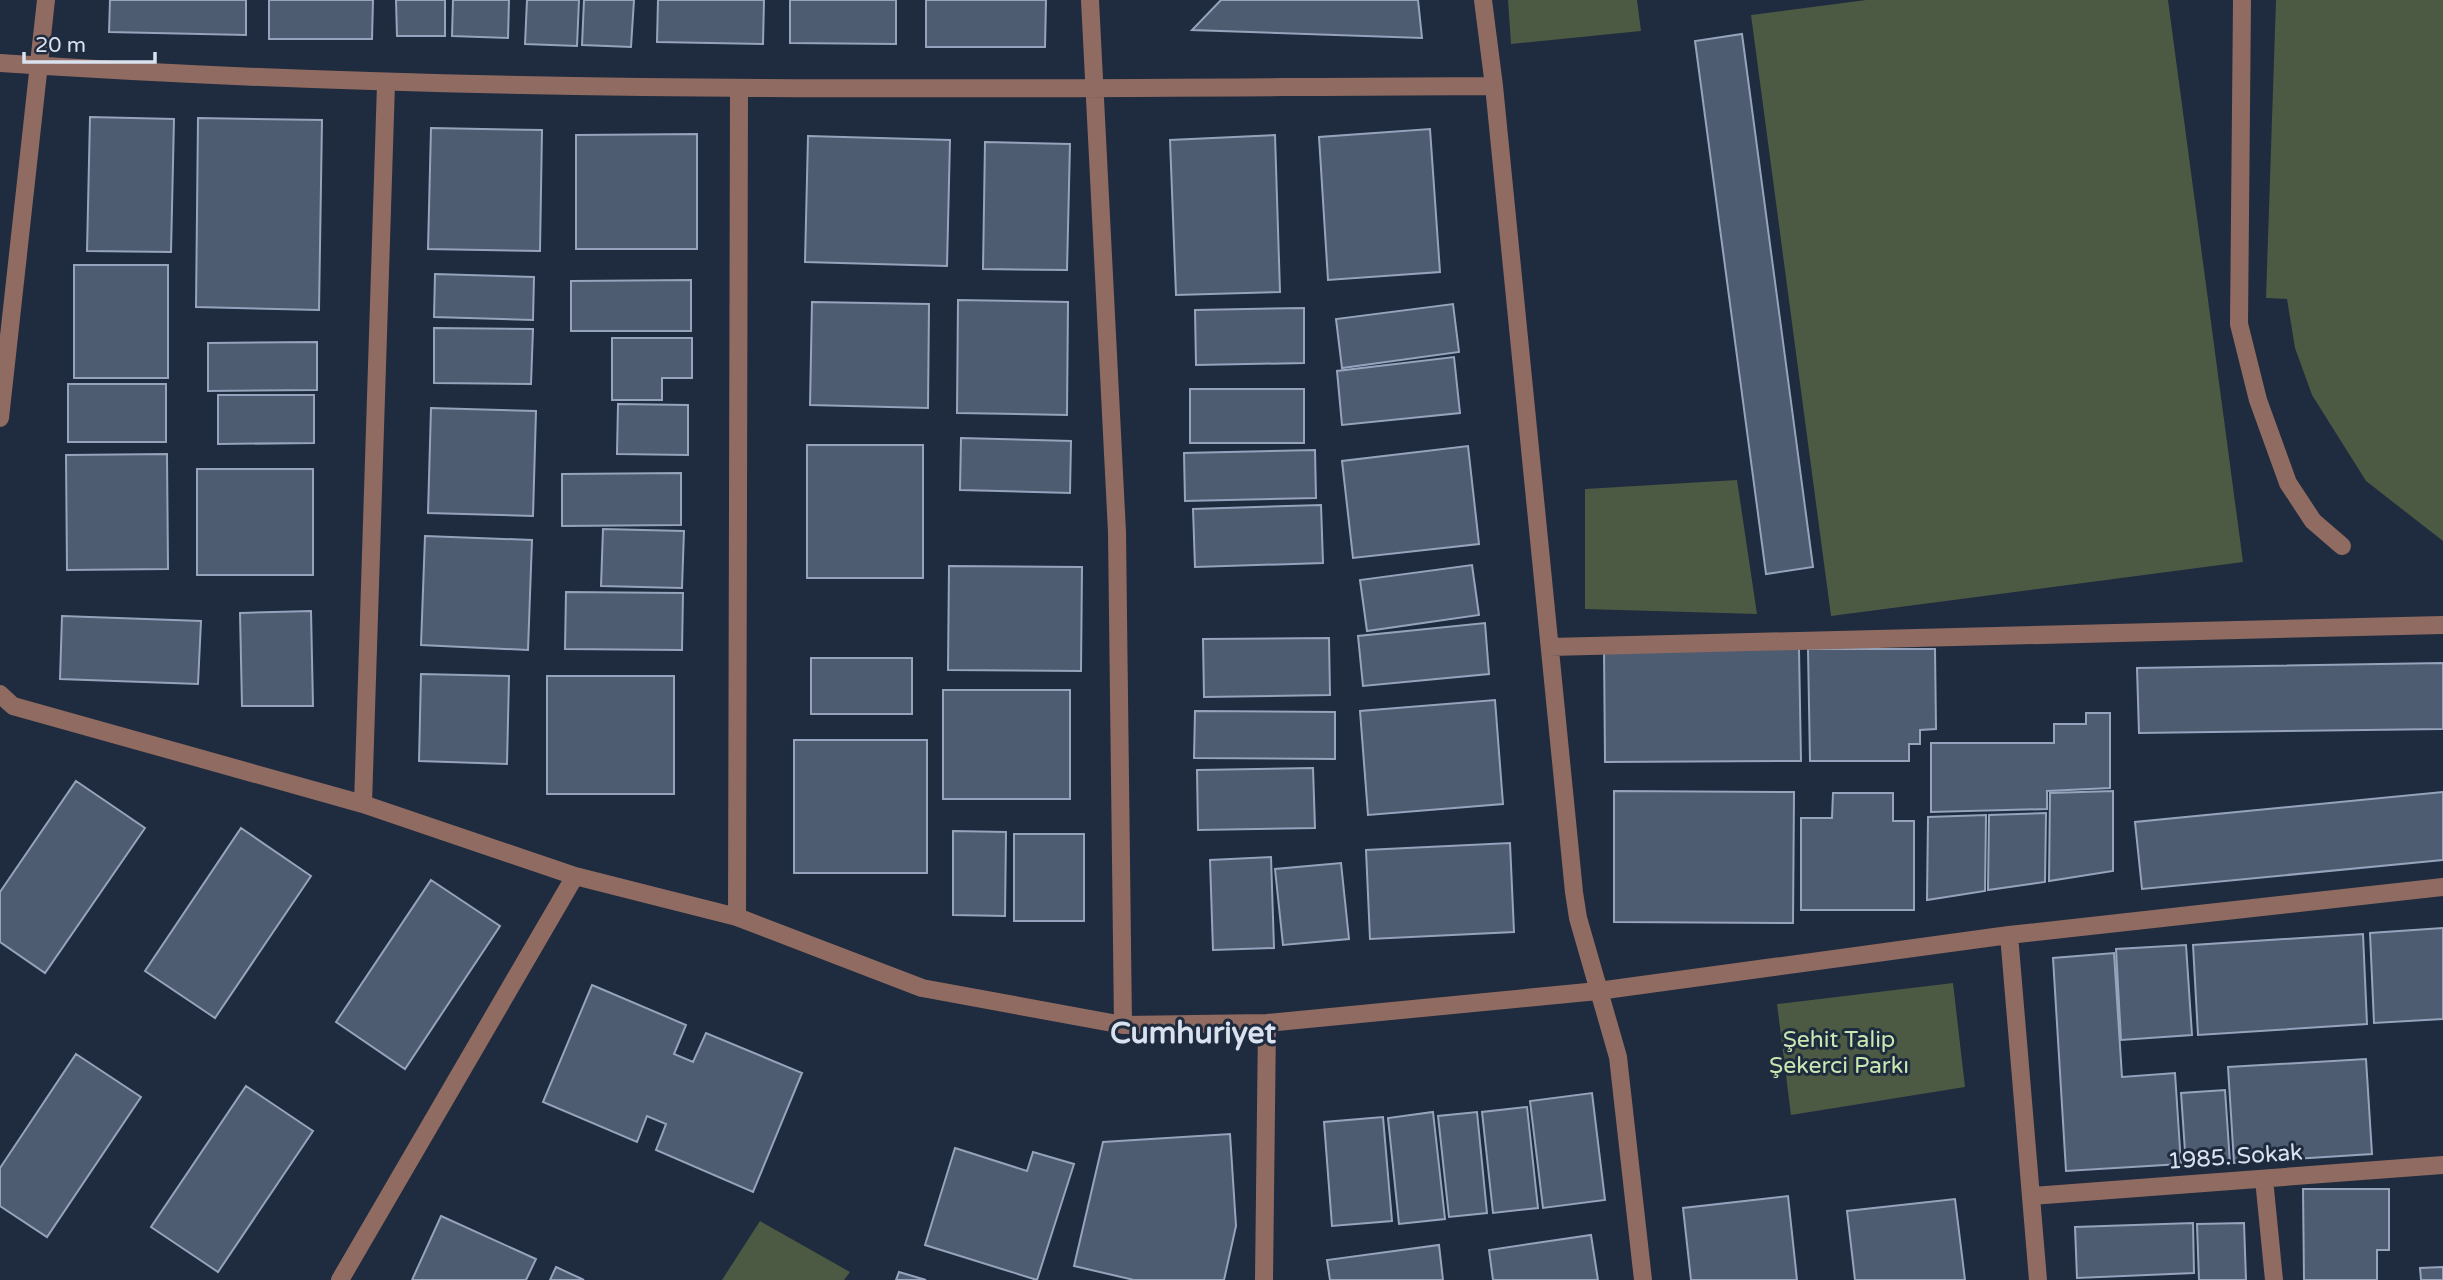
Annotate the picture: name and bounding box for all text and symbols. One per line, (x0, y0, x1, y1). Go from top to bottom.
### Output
scale bar (24, 21, 156, 65)
text: 20 m (35, 33, 86, 58)
district label: Cumhuriyet (1110, 1015, 1277, 1052)
park label: Şehit Talip Şekerci Parkı (1769, 1026, 1909, 1080)
street label: 1985. Sokak (2167, 1138, 2304, 1176)

